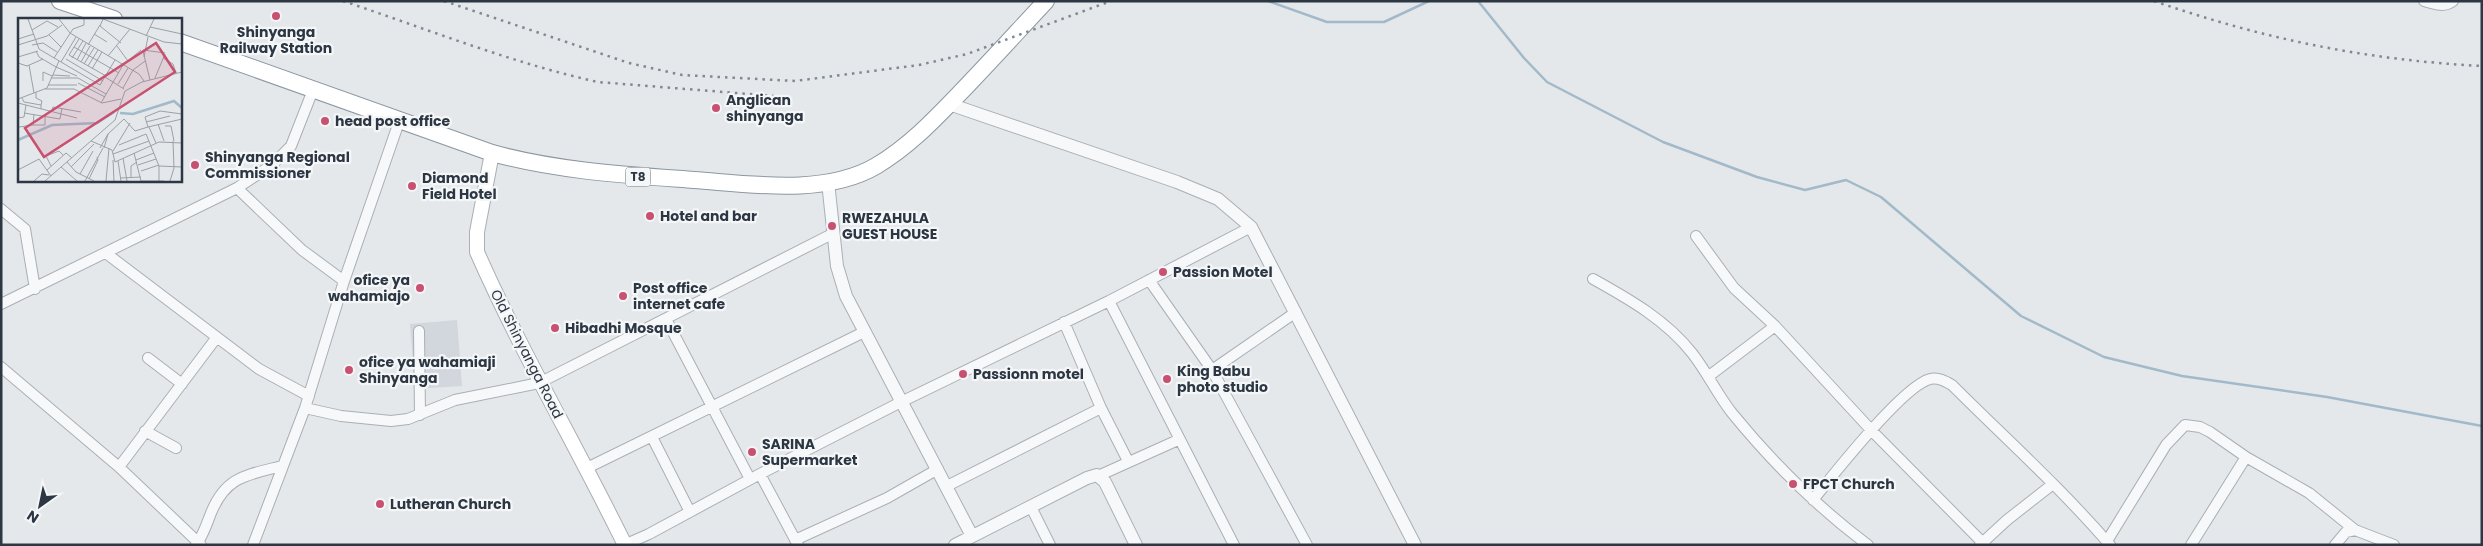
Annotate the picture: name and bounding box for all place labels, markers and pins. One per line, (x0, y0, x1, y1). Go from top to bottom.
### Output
marker: Shinyanga Railway Station (270, 10, 282, 22)
place label: Shinyanga Railway Station (220, 22, 332, 58)
place label: Anglican shinyanga (726, 90, 804, 126)
marker: Anglican shinyanga (710, 102, 722, 114)
place label: head post office (335, 111, 451, 131)
marker: head post office (319, 115, 331, 127)
place label: Shinyanga Regional Commissioner (205, 147, 350, 183)
marker: Shinyanga Regional Commissioner (189, 159, 201, 171)
place label: Diamond Field Hotel (422, 168, 497, 204)
marker: Diamond Field Hotel (406, 180, 418, 192)
place label: Hotel and bar (660, 206, 757, 226)
place label: RWEZAHULA GUEST HOUSE (842, 208, 937, 244)
marker: Hotel and bar (644, 210, 656, 222)
marker: RWEZAHULA GUEST HOUSE (826, 220, 838, 232)
place label: Passion Motel (1173, 262, 1273, 282)
marker: Passion Motel (1157, 266, 1169, 278)
place label: ofice ya wahamiajo (328, 270, 410, 306)
place label: Post office internet cafe (633, 278, 726, 314)
marker: ofice ya wahamiajo (414, 282, 426, 294)
marker: Post office internet cafe (617, 290, 629, 302)
place label: Hibadhi Mosque (565, 318, 682, 338)
marker: Hibadhi Mosque (549, 322, 561, 334)
place label: ofice ya wahamiaji Shinyanga (359, 352, 496, 388)
place label: King Babu photo studio (1177, 361, 1268, 397)
marker: ofice ya wahamiaji Shinyanga (343, 364, 355, 376)
place label: Passionn motel (973, 364, 1084, 384)
marker: Passionn motel (957, 368, 969, 380)
marker: King Babu photo studio (1161, 373, 1173, 385)
place label: SARINA Supermarket (762, 434, 858, 470)
marker: SARINA Supermarket (746, 446, 758, 458)
place label: FPCT Church (1803, 474, 1895, 494)
marker: FPCT Church (1787, 478, 1799, 490)
place label: Lutheran Church (390, 494, 511, 514)
marker: Lutheran Church (374, 498, 386, 510)

